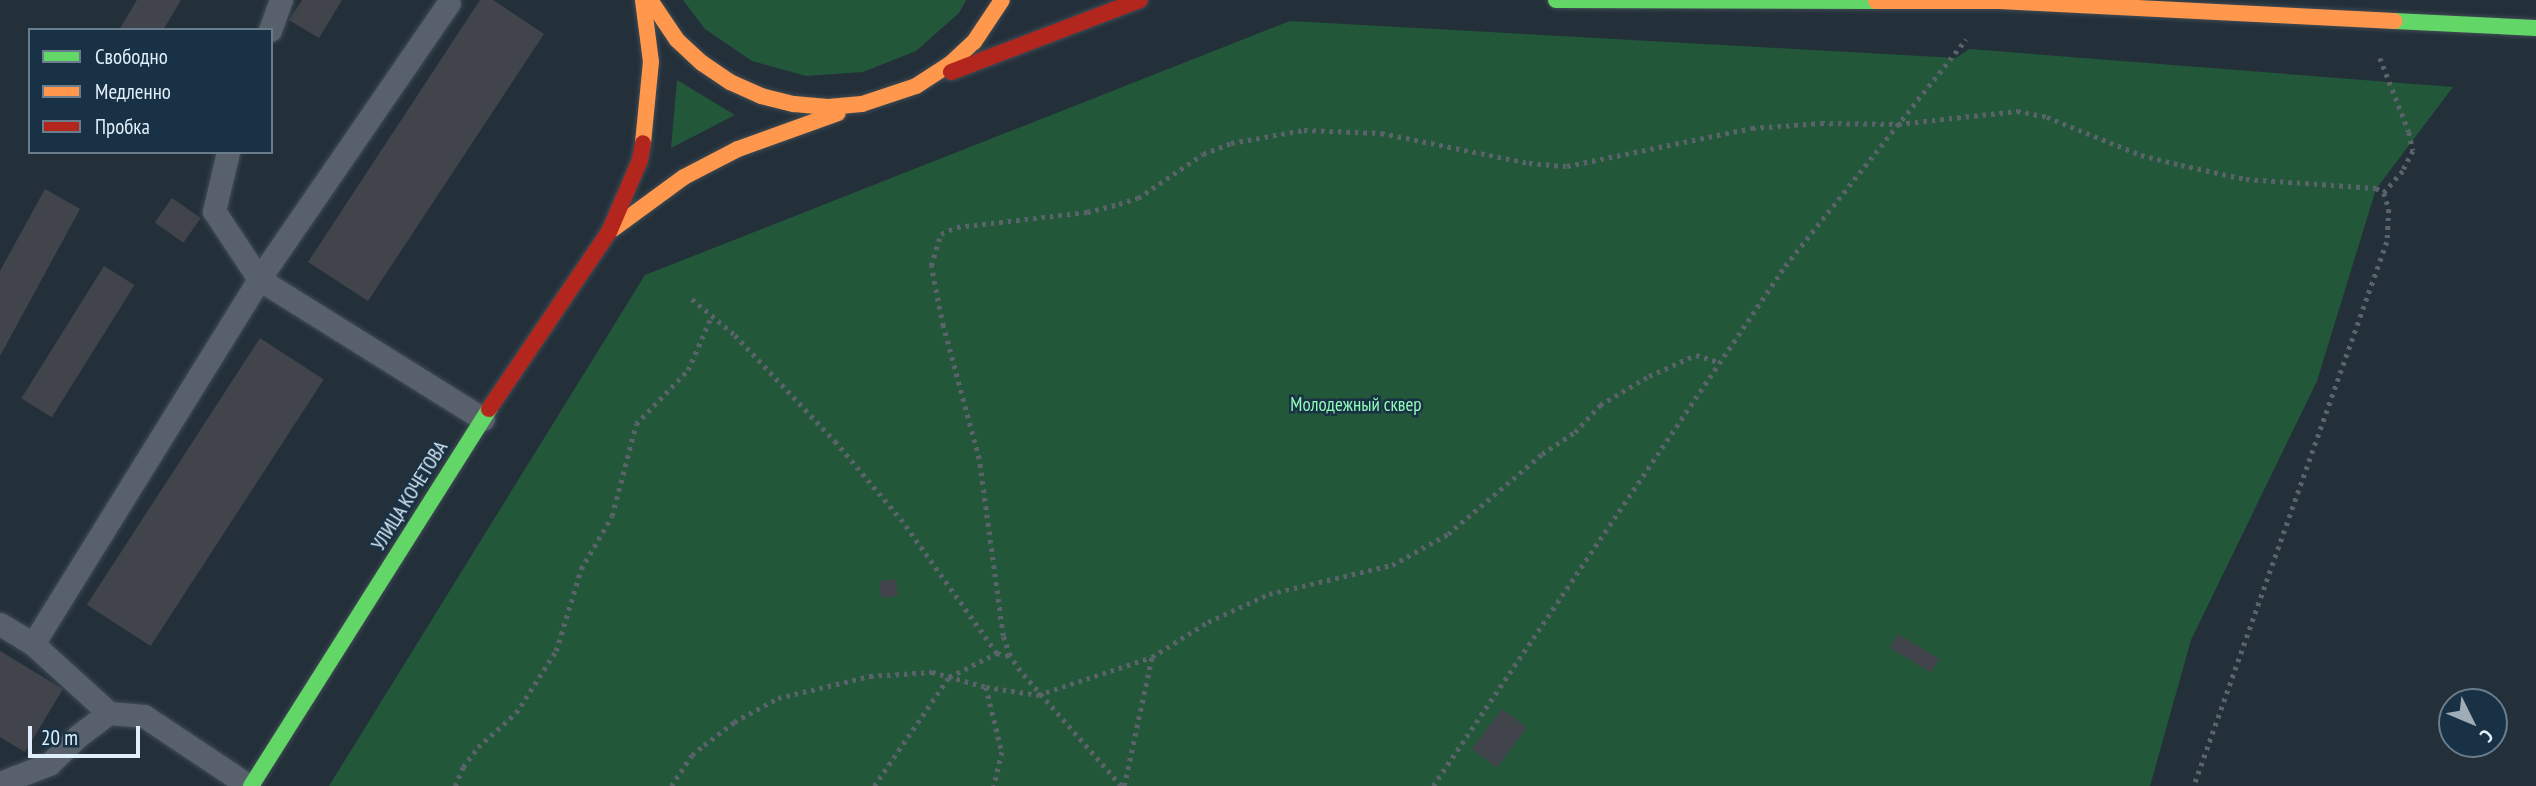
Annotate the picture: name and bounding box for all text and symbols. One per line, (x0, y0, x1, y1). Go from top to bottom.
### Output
legend (28, 28, 273, 154)
text: Свободно (95, 43, 168, 70)
text: Медленно (95, 78, 171, 105)
text: Пробка (95, 113, 150, 140)
park label: Молодежный сквер (1290, 394, 1422, 416)
street label: УЛИЦА КОЧЕТОВА (367, 437, 453, 555)
north arrow (2438, 688, 2508, 758)
scale bar (32, 712, 144, 756)
text: 20 m (41, 724, 78, 751)
text: С (2475, 725, 2499, 747)

